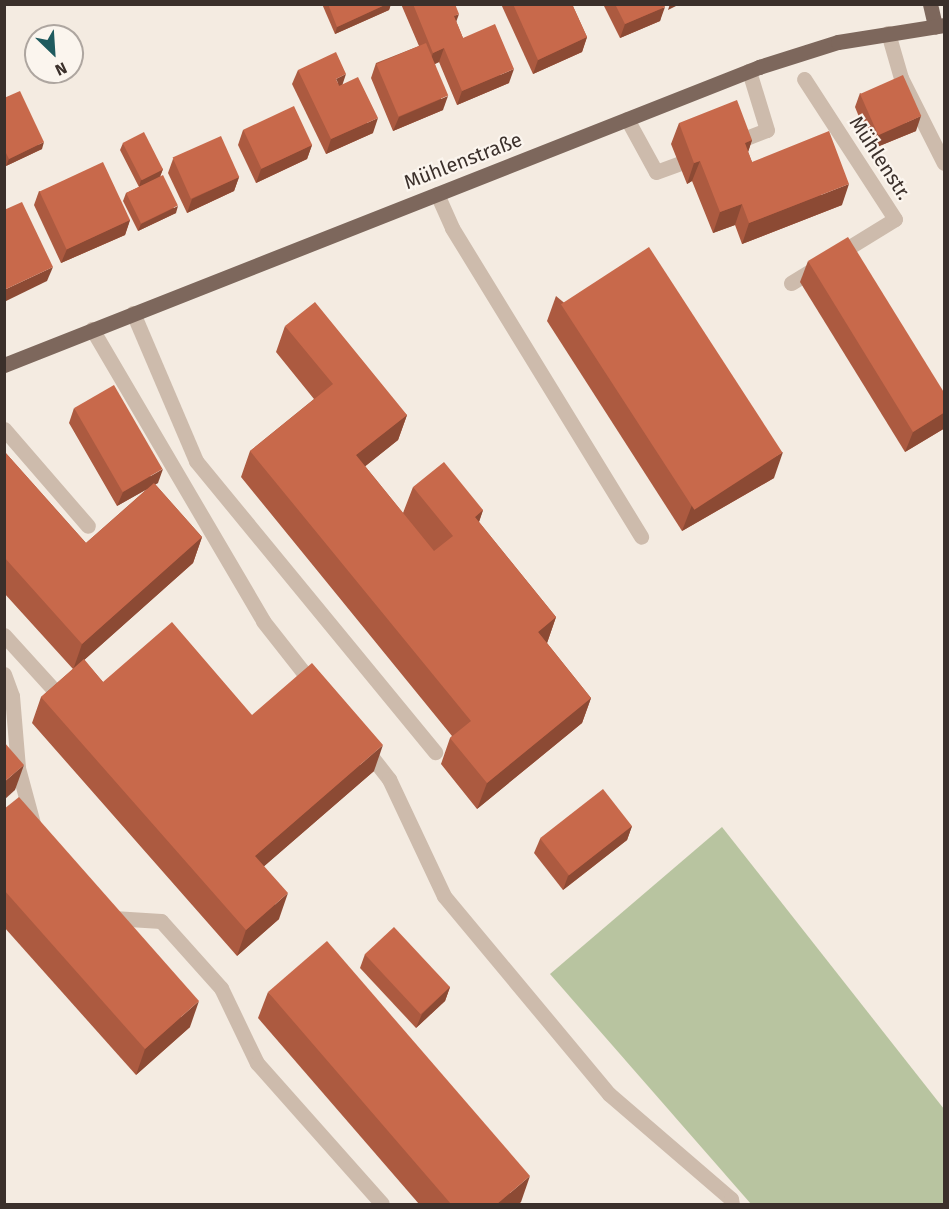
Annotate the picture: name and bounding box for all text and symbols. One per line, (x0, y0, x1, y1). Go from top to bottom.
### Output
north arrow (24, 24, 84, 84)
text: N (52, 58, 70, 80)
street label: Mühlenstr. (844, 112, 916, 204)
street label: Mühlenstraße (401, 127, 525, 195)

